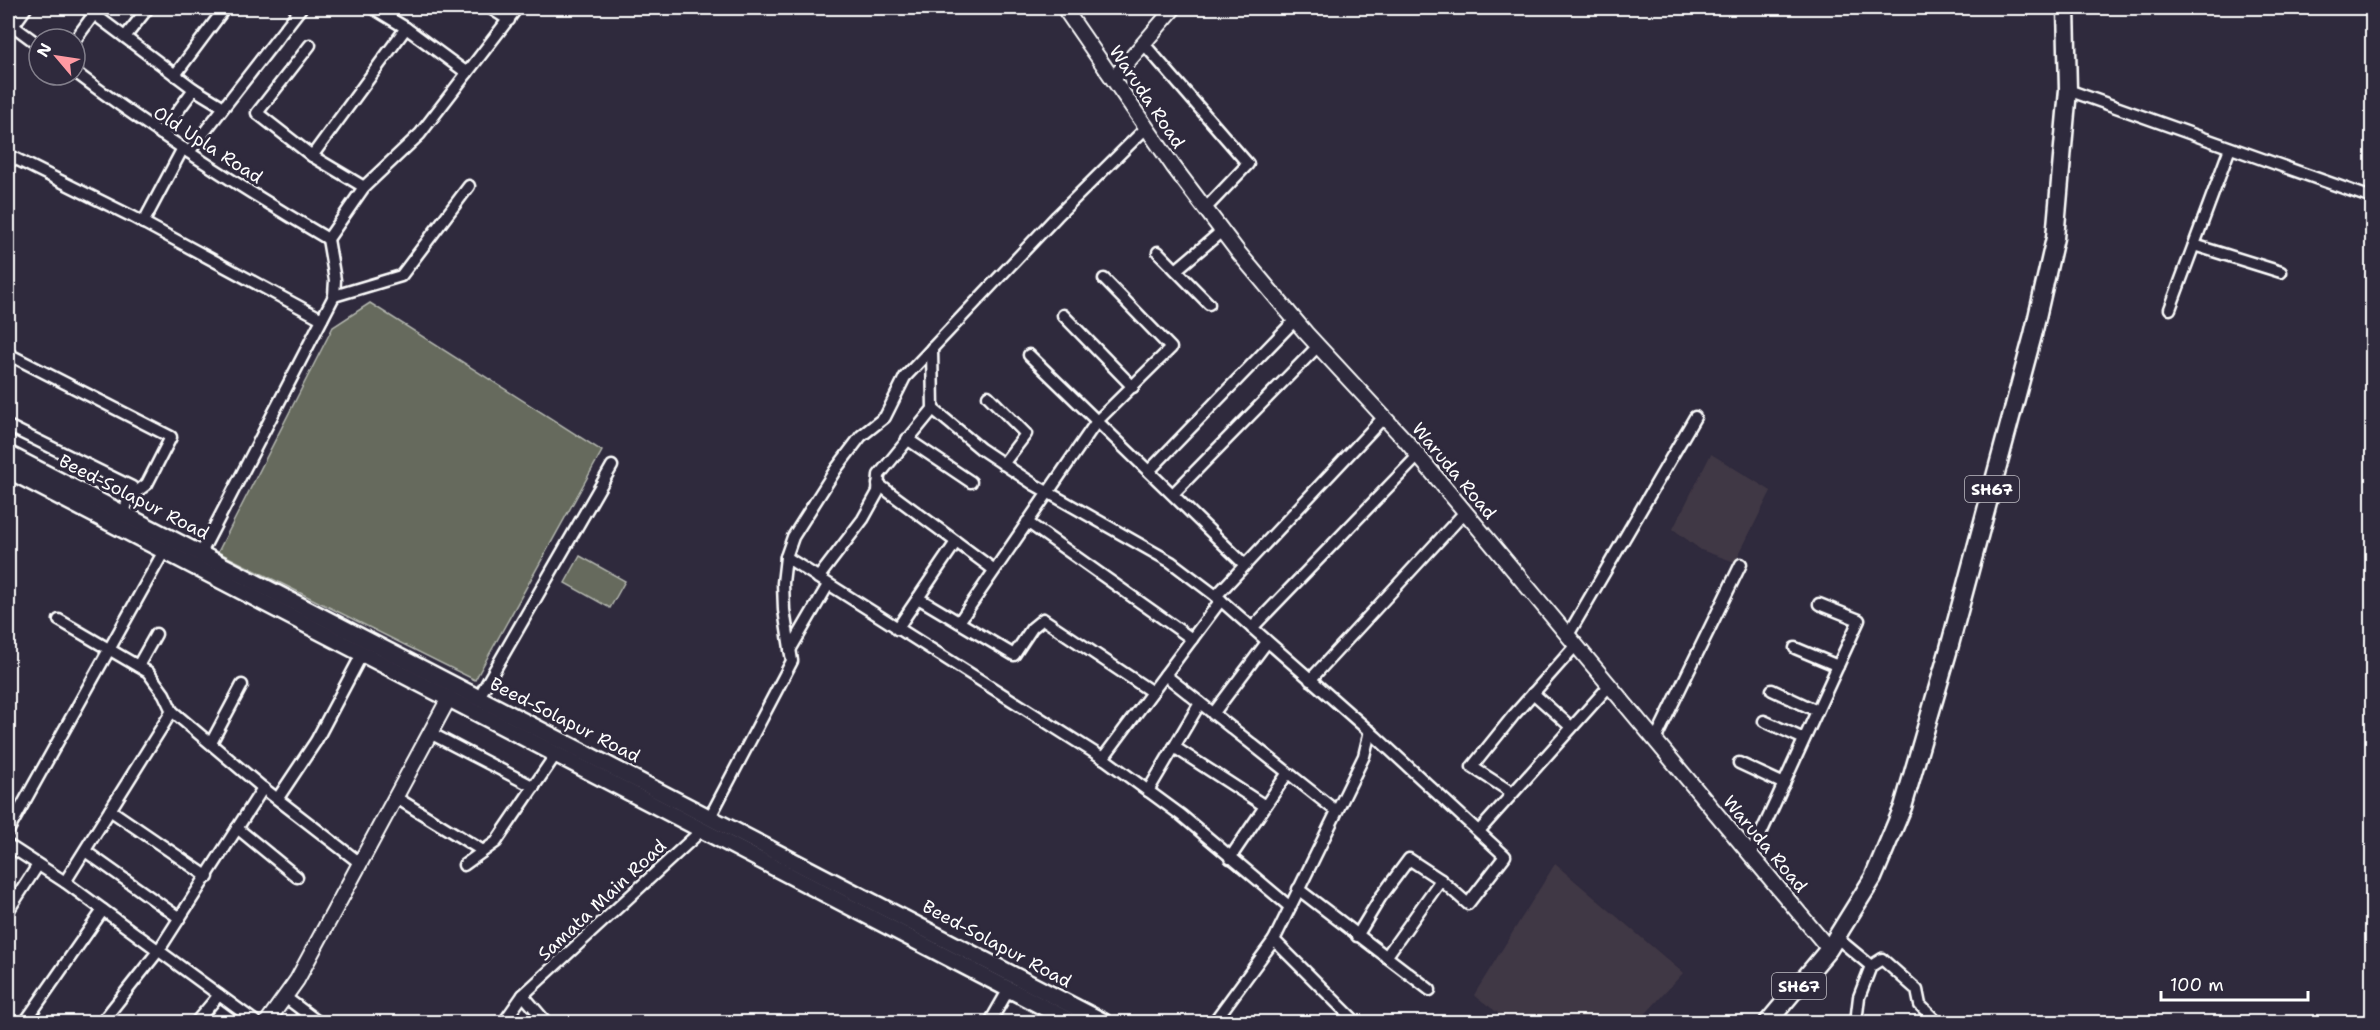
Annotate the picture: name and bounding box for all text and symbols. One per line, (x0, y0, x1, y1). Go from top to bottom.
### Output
north arrow (27, 27, 87, 87)
text: N (32, 39, 57, 61)
street label: Waruda Road (1104, 41, 1190, 153)
street label: Old Upla Road (149, 101, 267, 189)
street label: Waruda Road (1406, 417, 1502, 525)
street label: Beed-Solapur Road (55, 449, 213, 545)
road number: SH67 (1965, 476, 2019, 502)
street label: Beed-Solapur Road (486, 672, 644, 768)
street label: Waruda Road (1717, 790, 1813, 898)
street label: Samata Main Road (532, 834, 672, 966)
street label: Beed-Solapur Road (918, 894, 1076, 994)
scale bar (2161, 964, 2308, 1002)
road number: SH67 (1772, 973, 1826, 999)
text: 100 m (2170, 973, 2224, 997)

